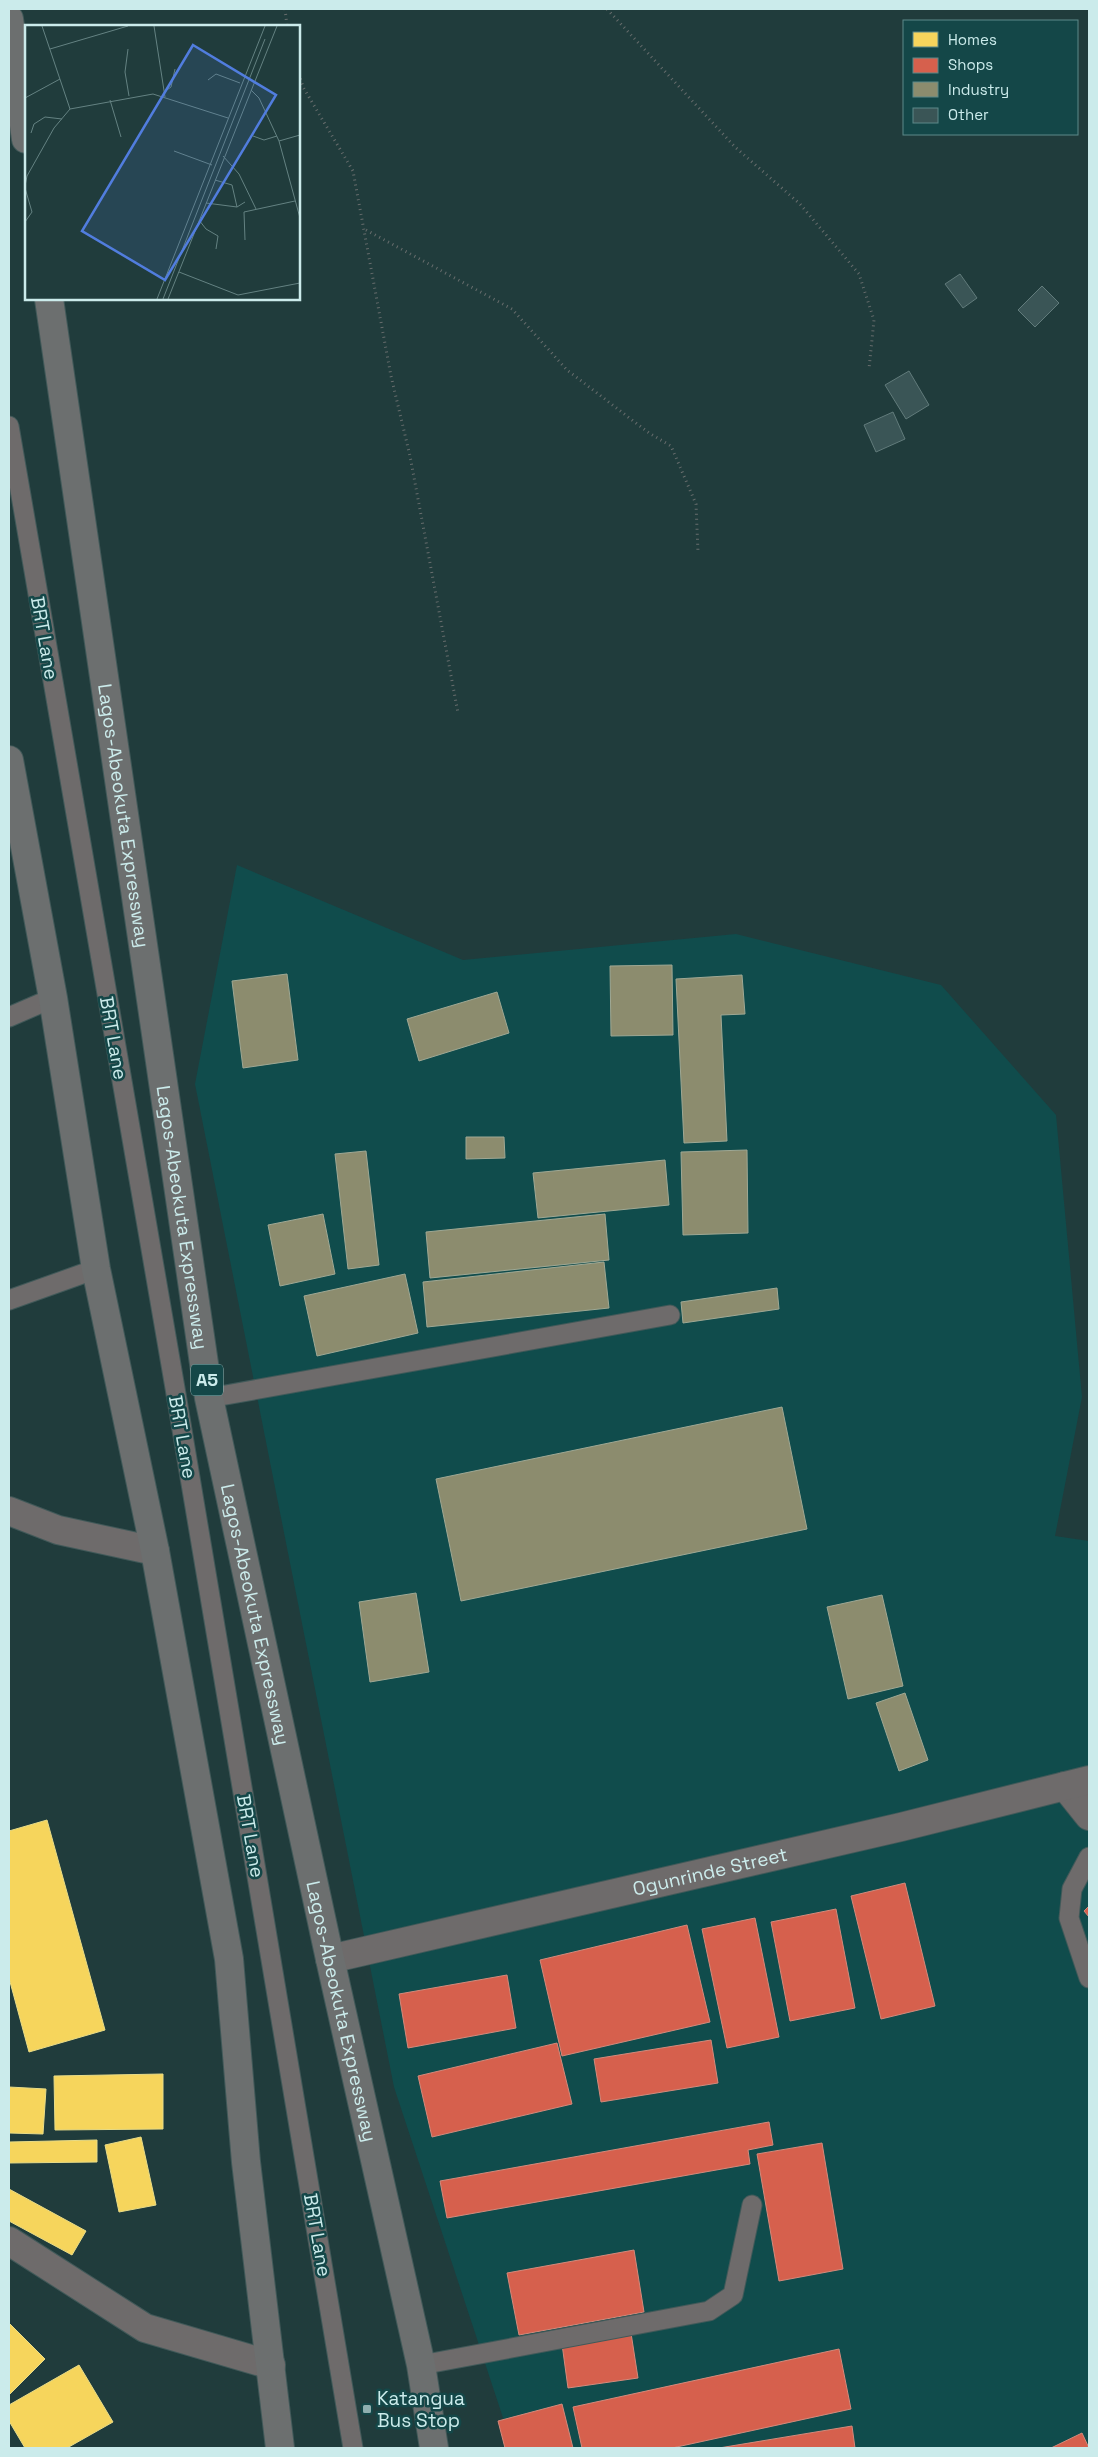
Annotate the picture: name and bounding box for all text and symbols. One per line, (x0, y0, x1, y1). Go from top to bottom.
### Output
legend (903, 20, 1078, 135)
inset map (25, 25, 300, 300)
text: Homes (948, 30, 997, 49)
text: Shops (948, 55, 993, 74)
text: Industry (948, 80, 1009, 99)
text: Other (948, 105, 989, 124)
street label: BRT Lane (25, 595, 64, 682)
street label: Lagos-Abeokuta Expressway (92, 682, 155, 949)
street label: BRT Lane (94, 995, 133, 1082)
street label: Lagos-Abeokuta Expressway (151, 1084, 214, 1351)
road number: A5 (191, 1364, 223, 1396)
street label: BRT Lane (163, 1394, 202, 1481)
street label: Lagos-Abeokuta Expressway (215, 1482, 296, 1747)
street label: BRT Lane (231, 1793, 270, 1880)
street label: Ogunrinde Street (630, 1842, 790, 1902)
street label: Lagos-Abeokuta Expressway (300, 1878, 383, 2144)
street label: BRT Lane (298, 2192, 337, 2279)
place label: Katangua Bus Stop (377, 2386, 465, 2433)
marker: Katangua Bus Stop (361, 2403, 373, 2415)

